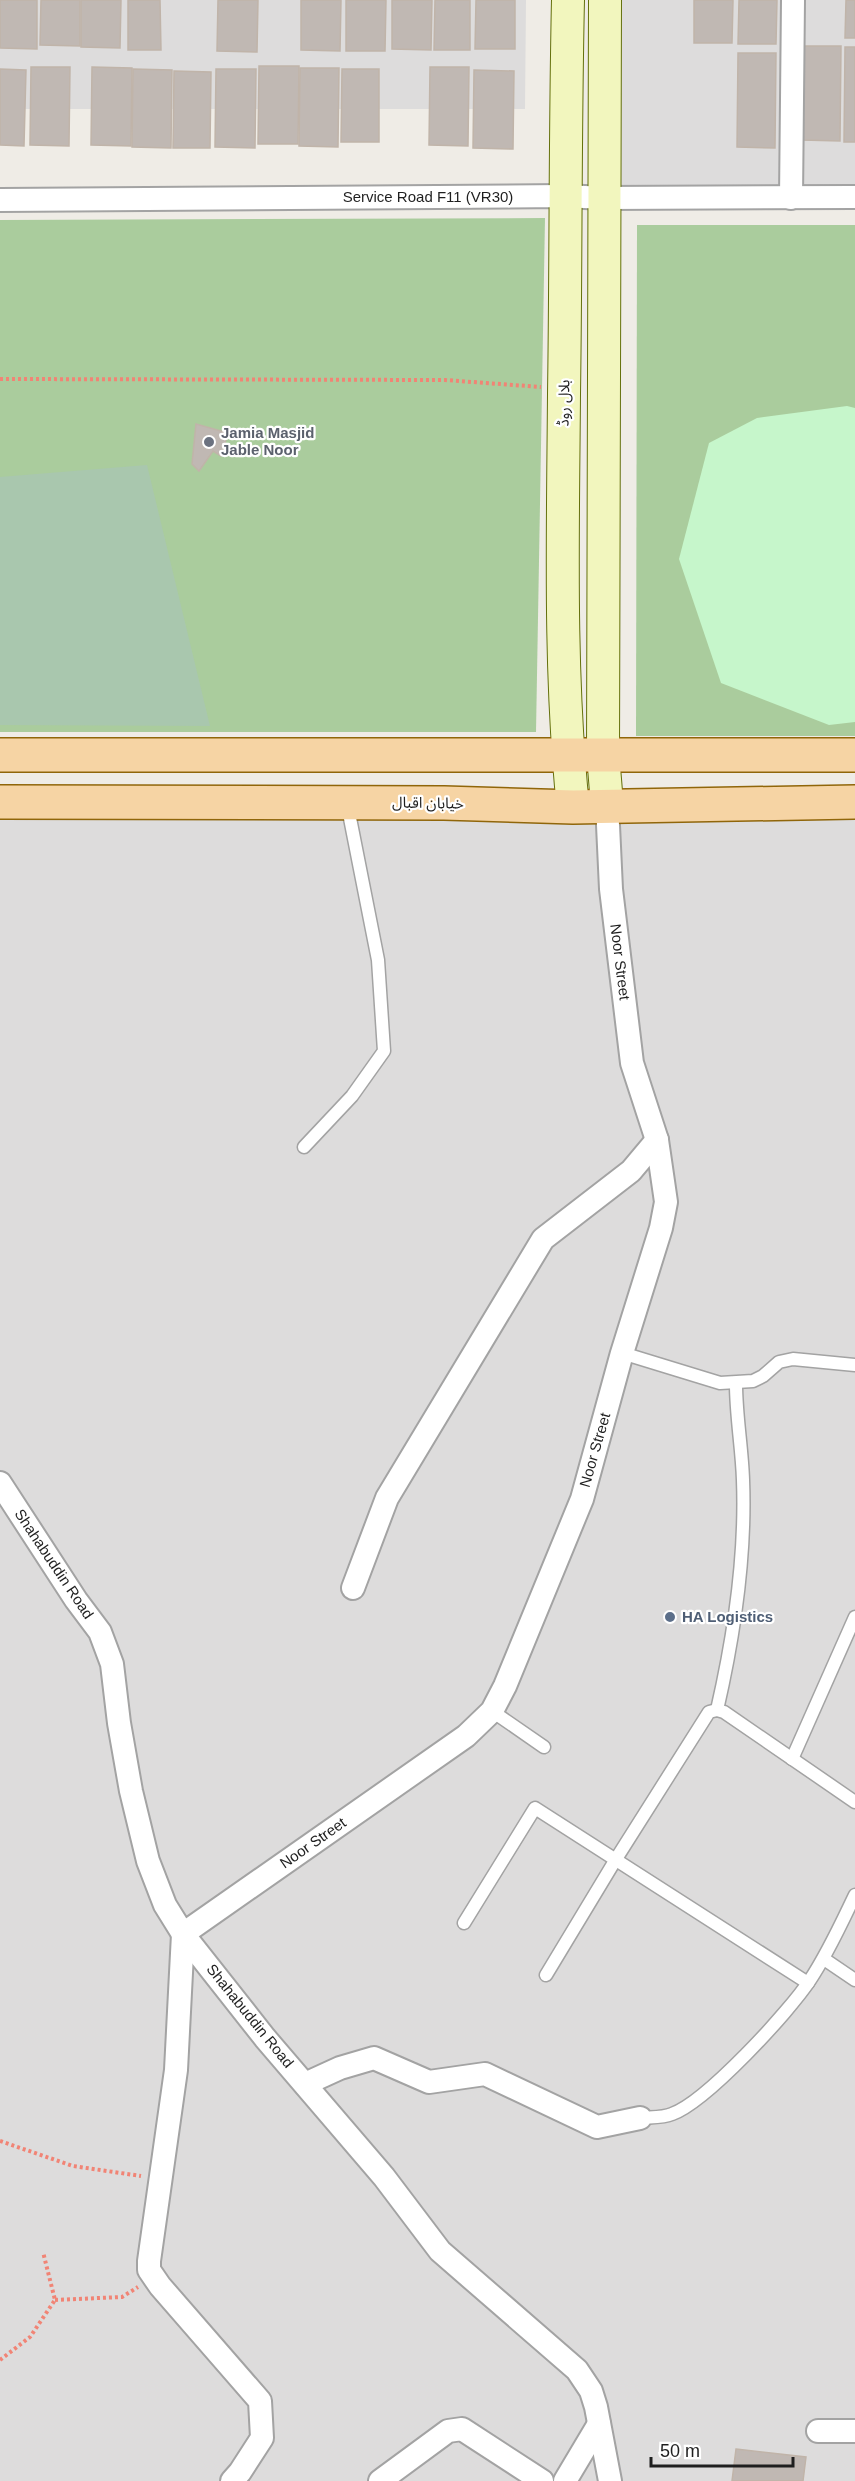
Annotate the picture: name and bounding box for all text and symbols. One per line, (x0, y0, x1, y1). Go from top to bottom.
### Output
street label: Service Road F11 (VR30) (343, 188, 513, 205)
street label: ہلال روڈ (555, 379, 573, 427)
place label: Jamia Masjid Jable Noor (221, 424, 314, 458)
marker: Jamia Masjid Jable Noor (202, 435, 216, 449)
street label: خیابان اقبال (392, 793, 464, 813)
street label: Noor Street (607, 923, 634, 1002)
street label: Noor Street (576, 1410, 613, 1489)
street label: Shahabuddin Road (11, 1506, 97, 1622)
place label: HA Logistics (682, 1608, 773, 1625)
marker: HA Logistics (663, 1610, 677, 1624)
street label: Noor Street (276, 1813, 350, 1872)
street label: Shahabuddin Road (203, 1960, 297, 2071)
scale bar (651, 2430, 794, 2468)
text: 50 m (660, 2441, 700, 2461)

